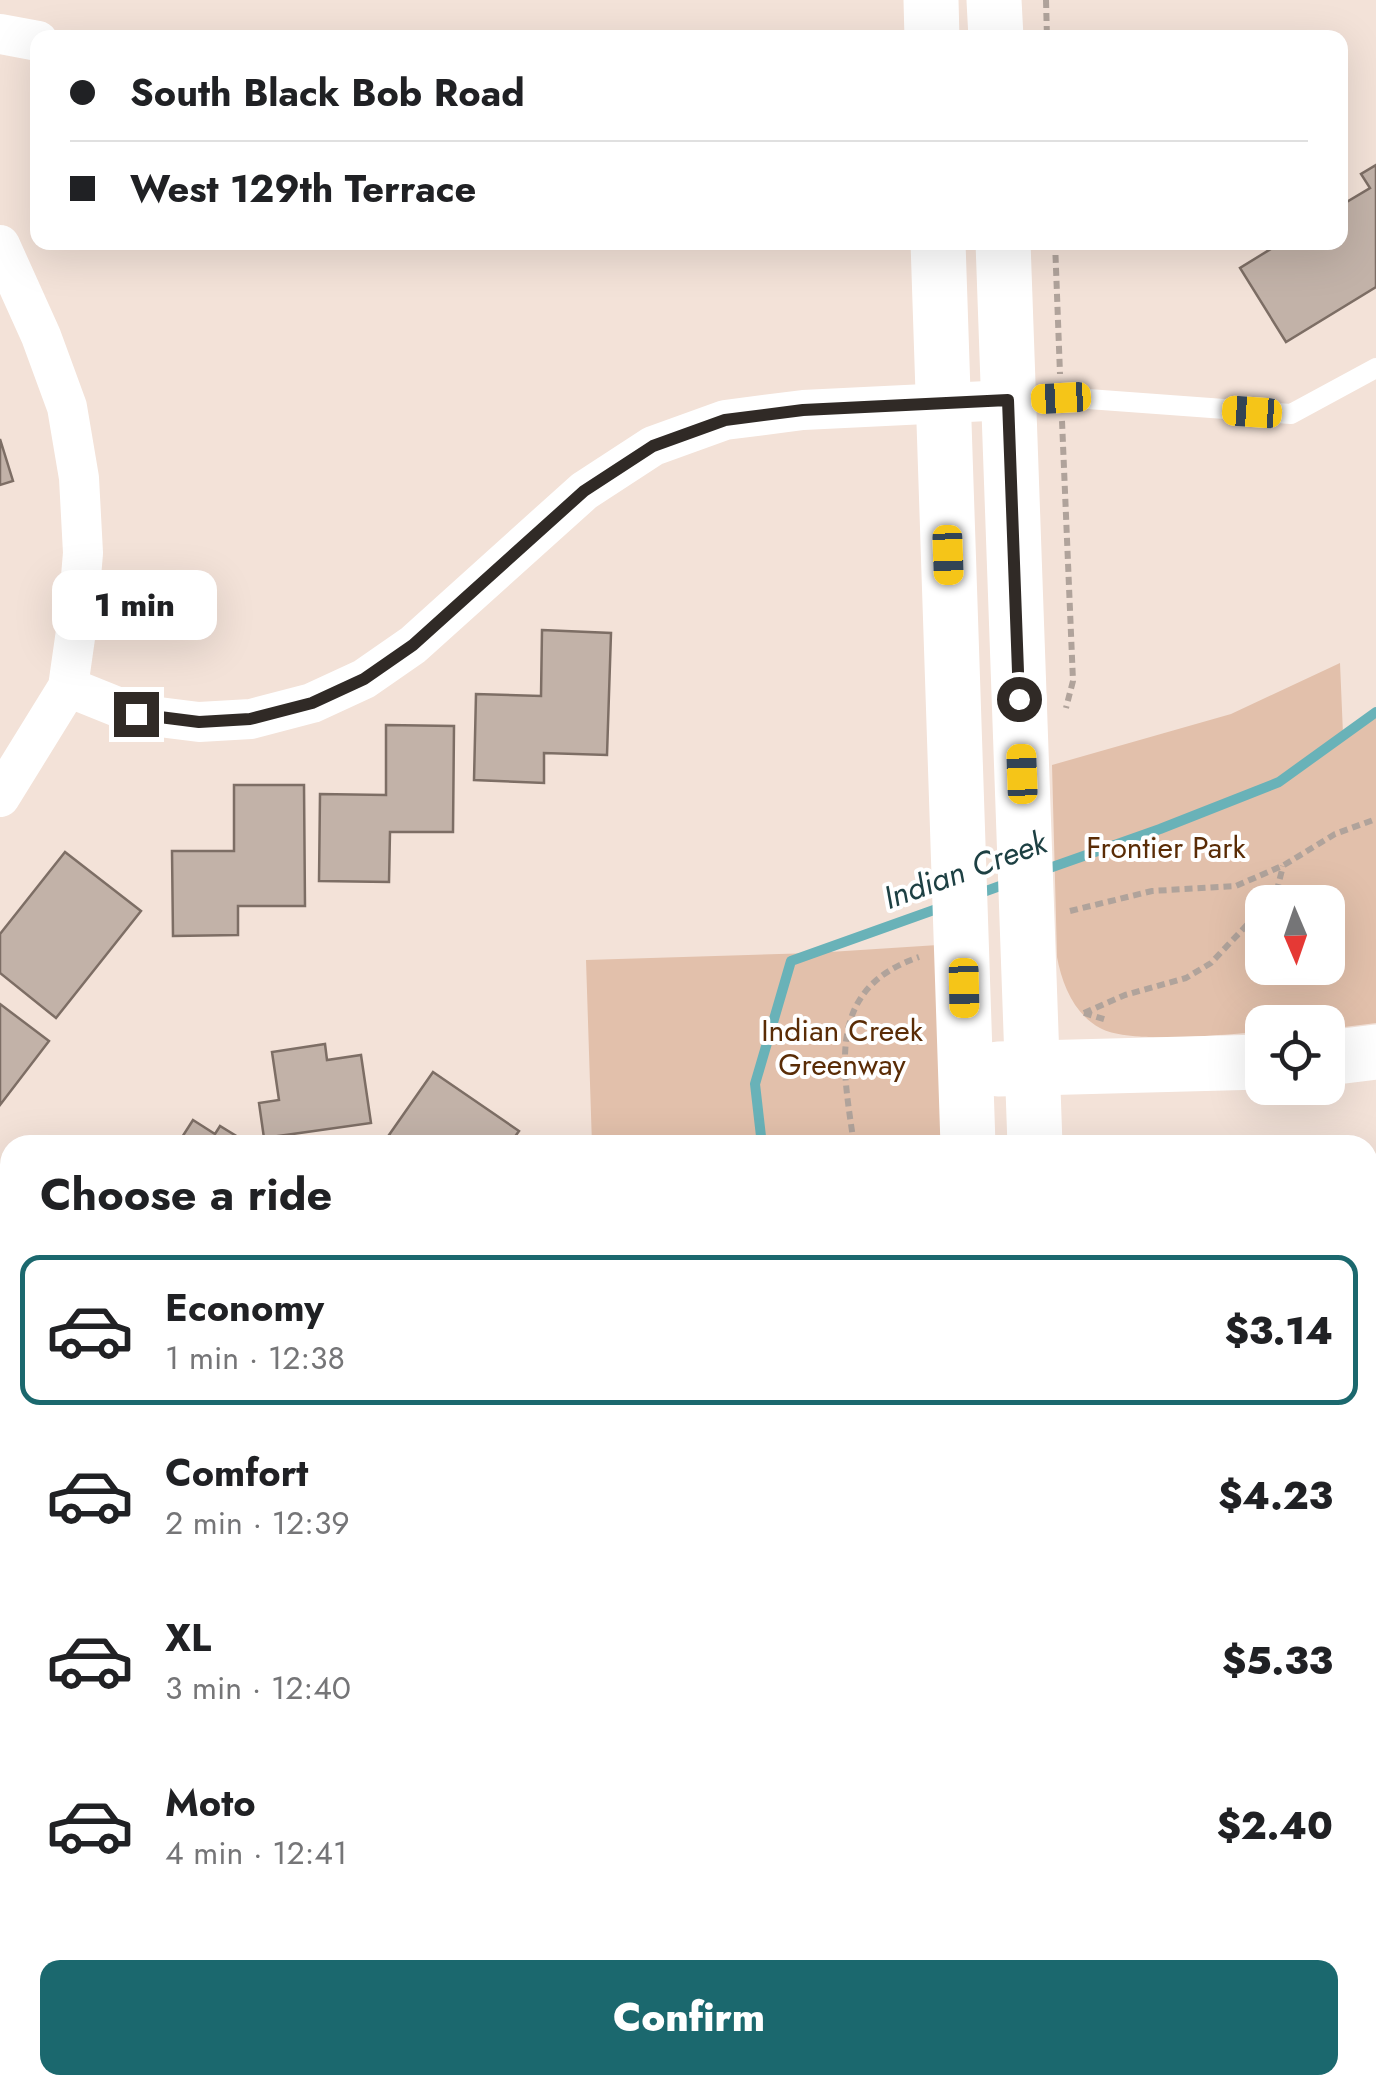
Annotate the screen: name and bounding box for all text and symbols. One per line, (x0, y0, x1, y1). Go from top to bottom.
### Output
text: South Black Bob Road (130, 65, 525, 120)
text: West 129th Terrace (130, 161, 476, 216)
car (1030, 381, 1092, 415)
car (1221, 395, 1283, 429)
car (932, 524, 964, 586)
callout: 1 min (54, 569, 218, 639)
text: 1 min (94, 582, 175, 628)
route start (997, 677, 1042, 722)
route end (114, 692, 159, 737)
car (1006, 743, 1038, 805)
water label: Indian Creek (877, 819, 1054, 921)
park label: Frontier Park (1086, 826, 1247, 869)
north arrow (1245, 885, 1345, 985)
map controls (1245, 885, 1345, 1105)
car (948, 958, 980, 1018)
button: locate (1245, 1005, 1345, 1105)
park label: Indian Creek Greenway (761, 1009, 924, 1086)
text: Choose a ride (40, 1162, 332, 1227)
text: Economy (165, 1280, 324, 1335)
icon: car (45, 1285, 135, 1375)
text: $3.14 (1225, 1303, 1333, 1358)
text: 1 min · 12:38 (165, 1335, 345, 1381)
text: Comfort (165, 1445, 308, 1500)
icon: car (45, 1450, 135, 1540)
text: $4.23 (1218, 1468, 1333, 1523)
text: 2 min · 12:39 (165, 1500, 350, 1546)
text: XL (165, 1610, 211, 1665)
icon: car (45, 1615, 135, 1705)
text: $5.33 (1222, 1633, 1333, 1688)
text: 3 min · 12:40 (165, 1665, 351, 1711)
text: Moto (165, 1775, 256, 1830)
icon: car (45, 1780, 135, 1870)
text: $2.40 (1217, 1798, 1333, 1853)
text: 4 min · 12:41 (165, 1830, 347, 1876)
button: Confirm (40, 1960, 1338, 2075)

